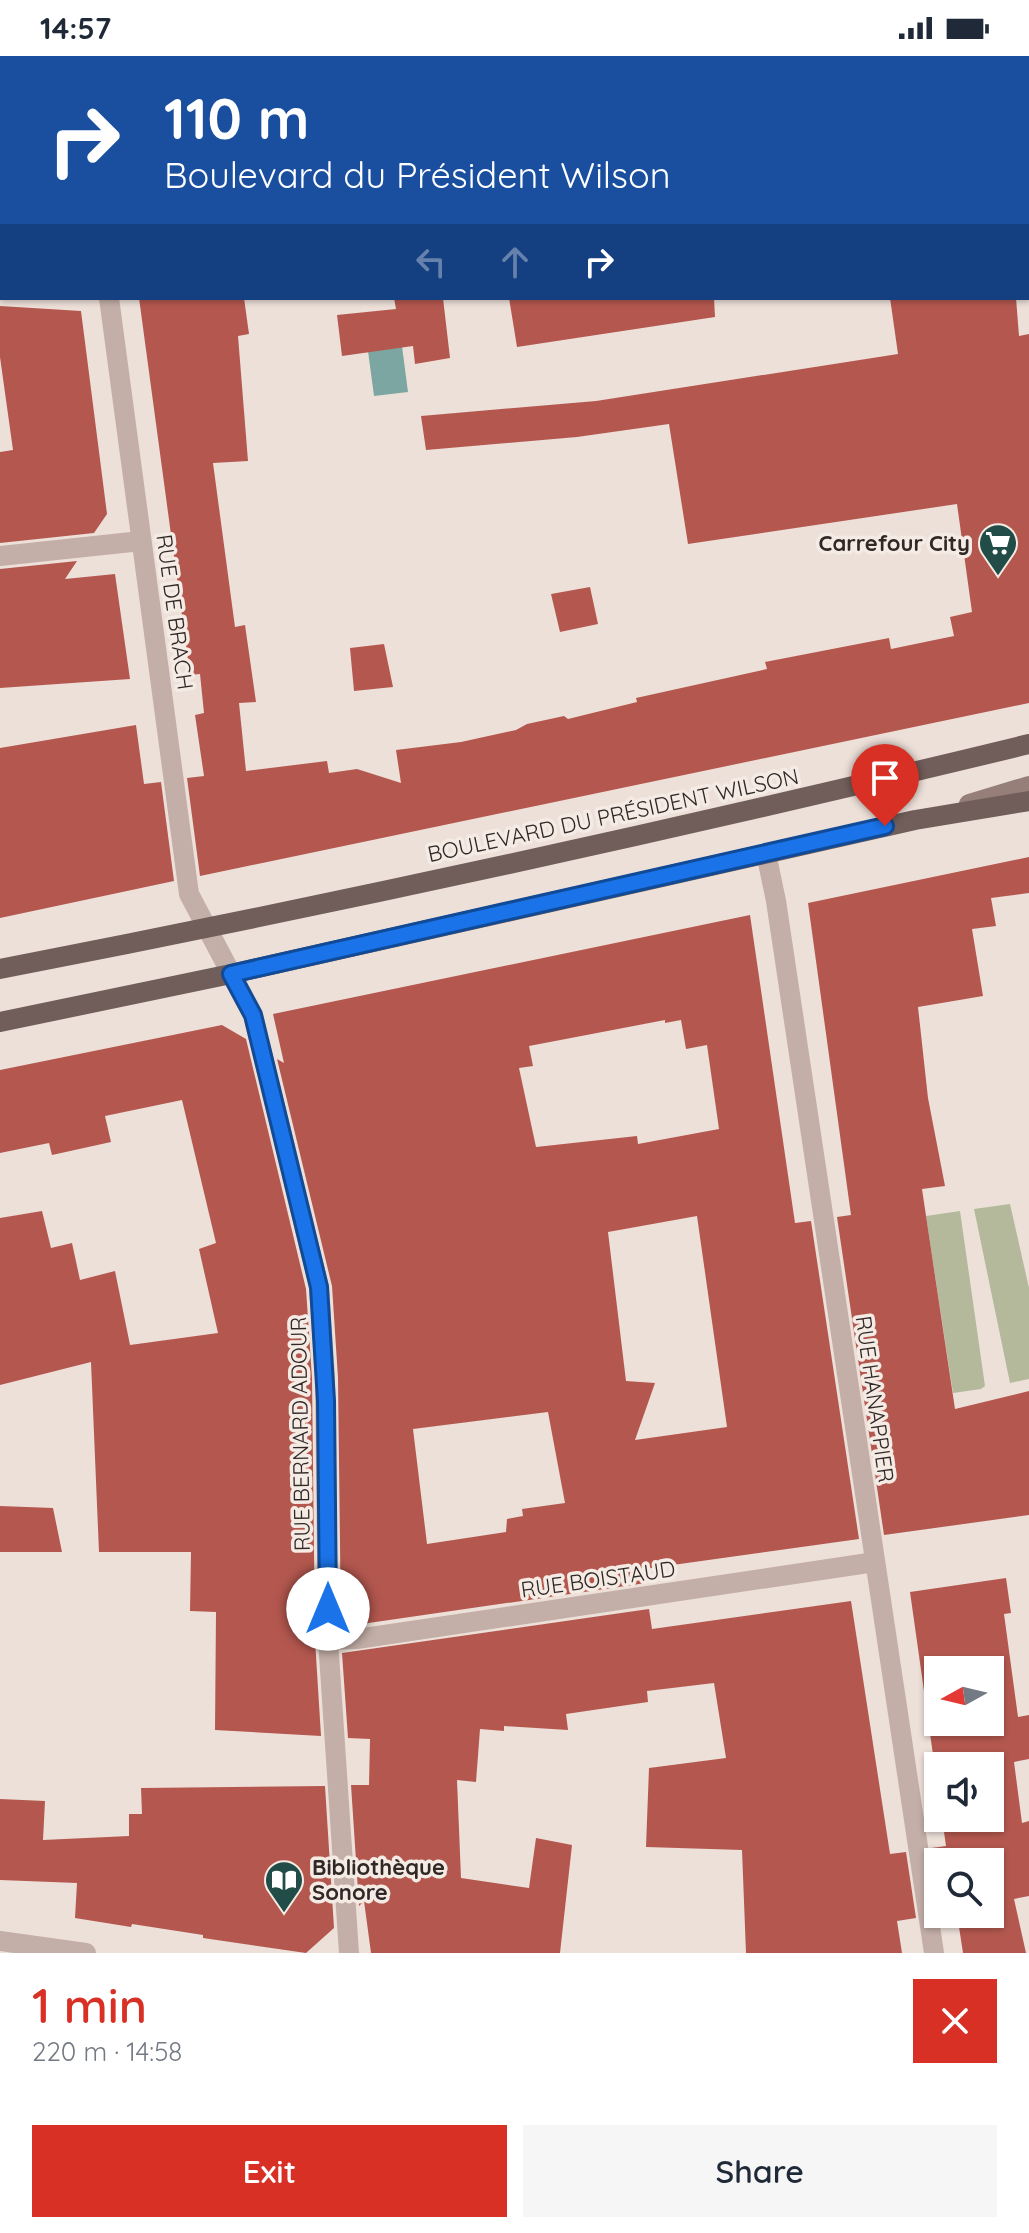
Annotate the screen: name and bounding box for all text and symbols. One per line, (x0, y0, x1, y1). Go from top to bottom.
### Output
text: 14:57 (40, 9, 111, 47)
text: 110 m (164, 83, 309, 153)
icon: right (32, 88, 136, 192)
text: Boulevard du Président Wilson (164, 152, 671, 197)
icon: left (409, 240, 453, 284)
icon: ahead (493, 240, 537, 284)
icon: right (577, 240, 621, 284)
supermarket icon: Carrefour City (977, 522, 1019, 577)
place label: Carrefour City (819, 529, 970, 557)
street label: RUE DE BRACH (150, 533, 200, 691)
pin (851, 744, 919, 826)
icon: arrive (863, 756, 907, 800)
street label: BOULEVARD DU PRÉSIDENT WILSON (425, 762, 801, 868)
street label: RUE HANAPPIER (849, 1314, 901, 1484)
street label: RUE BERNARD ADOUR (284, 1317, 316, 1551)
street label: RUE BOISTAUD (519, 1554, 677, 1604)
position arrow (286, 1567, 370, 1651)
north arrow (924, 1656, 1004, 1736)
map controls (924, 1656, 1004, 1928)
button: sound (924, 1752, 1004, 1832)
button: search (924, 1848, 1004, 1928)
place label: Bibliothèque Sonore (312, 1853, 445, 1906)
library icon: Bibliothèque Sonore (263, 1859, 305, 1914)
text: 1 min (32, 1975, 147, 2035)
button: close (913, 1979, 997, 2063)
text: 220 m · 14:58 (32, 2035, 182, 2068)
button: Exit (32, 2125, 507, 2217)
button: Share (523, 2125, 997, 2217)

